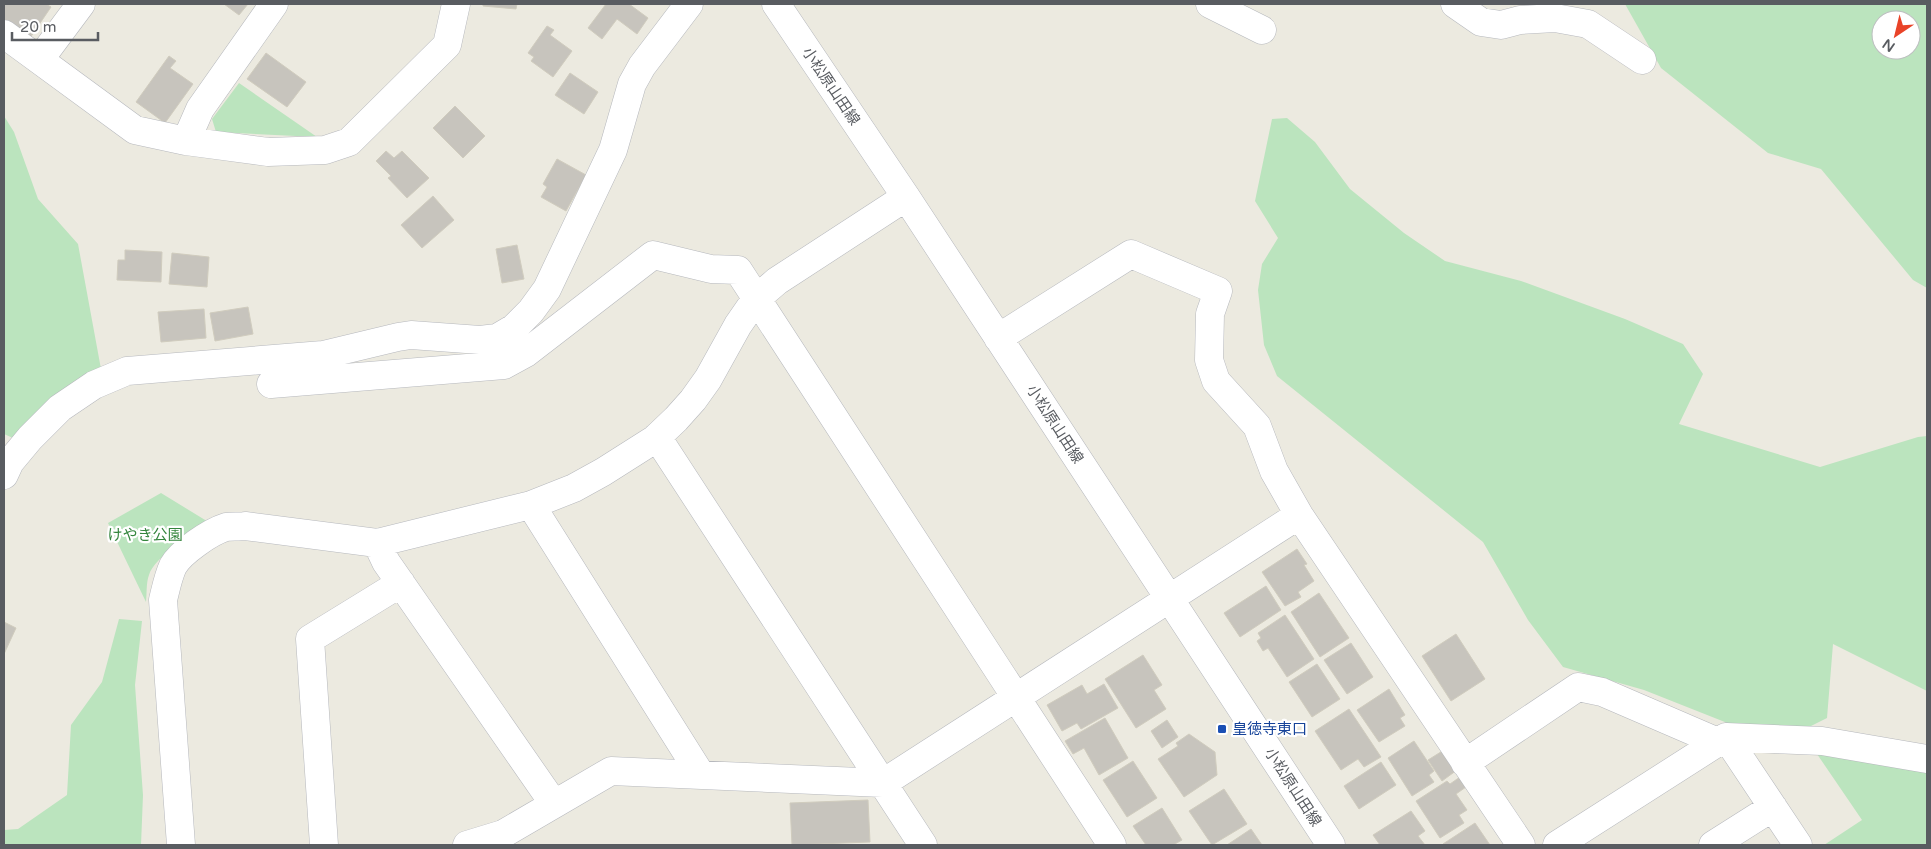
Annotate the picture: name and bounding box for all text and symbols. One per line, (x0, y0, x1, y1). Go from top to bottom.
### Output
scale bar (12, 10, 99, 42)
north arrow (1871, 10, 1921, 60)
text: 20 m (20, 18, 57, 36)
text: N (1879, 35, 1898, 55)
street label: 小松原山田線 (798, 44, 864, 128)
street label: 小松原山田線 (1023, 381, 1087, 467)
park label: けやき公園 (107, 526, 183, 544)
place label: 皇徳寺東口 (1232, 720, 1307, 738)
marker: 皇徳寺東口 (1216, 723, 1228, 735)
street label: 小松原山田線 (1261, 744, 1325, 830)

